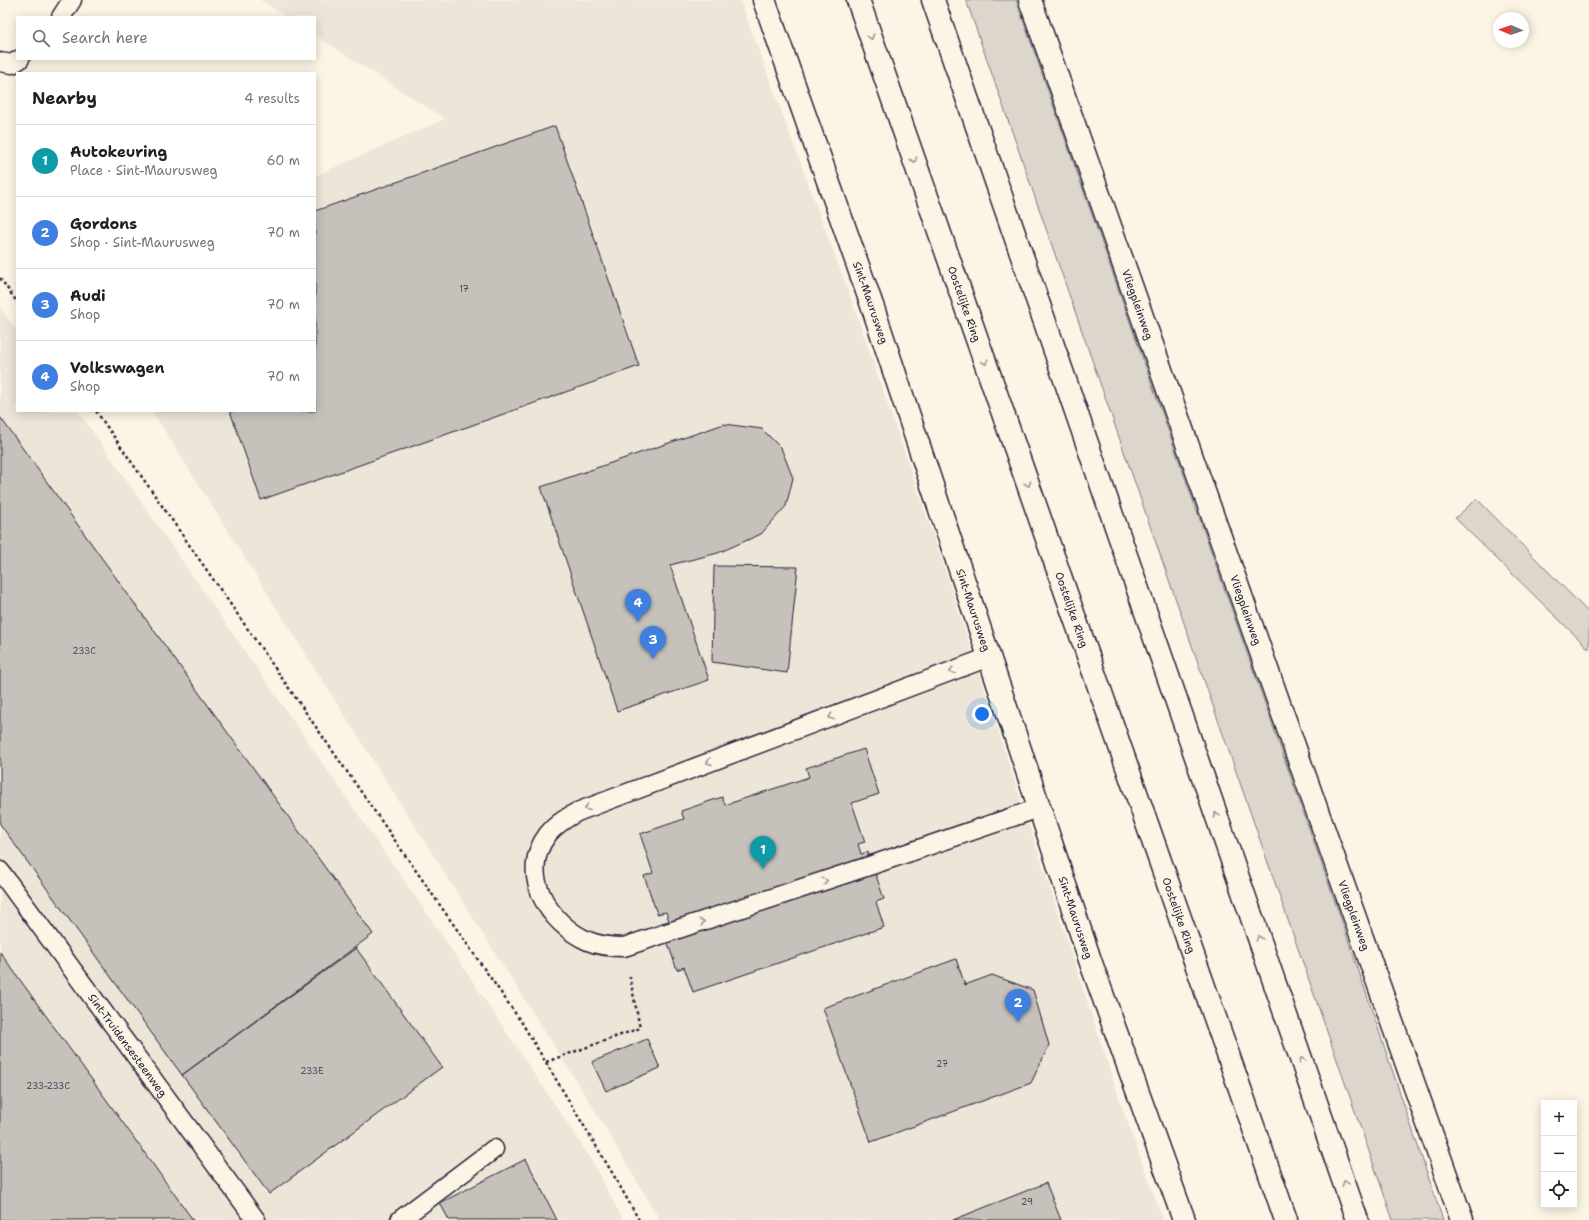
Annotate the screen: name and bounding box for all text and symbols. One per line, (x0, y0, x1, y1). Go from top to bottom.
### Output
north arrow (1493, 12, 1529, 48)
search box (16, 16, 316, 60)
icon: search (30, 27, 52, 49)
text: Search here (62, 28, 148, 48)
one-way arrow (867, 33, 875, 40)
text: Nearby (32, 87, 97, 109)
text: 4 results (244, 90, 300, 107)
text: Autokeuring (70, 142, 167, 162)
text: 1 (42, 152, 48, 169)
text: 60 m (267, 152, 300, 169)
one-way arrow (909, 156, 918, 163)
text: Place · Sint-Maurusweg (70, 162, 218, 179)
text: Gordons (70, 214, 137, 234)
text: 2 (40, 224, 50, 241)
text: 70 m (266, 224, 300, 241)
text: Shop · Sint-Maurusweg (70, 234, 215, 251)
street label: Sint-Maurusweg (850, 259, 892, 346)
street label: Oostelijke Ring (944, 264, 985, 344)
street label: Vliegpleinweg (1118, 267, 1157, 342)
house number: 17 (459, 283, 469, 295)
text: Audi (70, 286, 106, 306)
text: 3 (40, 296, 50, 313)
text: 70 m (266, 296, 300, 313)
text: Shop (70, 306, 100, 323)
text: Volkswagen (70, 358, 165, 378)
one-way arrow (980, 358, 989, 365)
text: 4 (40, 368, 50, 385)
text: 70 m (266, 368, 300, 385)
text: Shop (70, 378, 100, 395)
one-way arrow (1023, 481, 1031, 488)
street label: Sint-Maurusweg (953, 567, 994, 654)
street label: Oostelijke Ring (1052, 570, 1092, 650)
street label: Vliegpleinweg (1227, 573, 1265, 647)
pin: 4 (625, 589, 651, 622)
pin: 3 (640, 626, 666, 659)
house number: 233C (72, 645, 96, 657)
one-way arrow (949, 666, 956, 674)
your location (972, 704, 992, 724)
one-way arrow (827, 712, 834, 720)
one-way arrow (705, 758, 712, 766)
one-way arrow (584, 804, 591, 812)
one-way arrow (1213, 811, 1221, 818)
pin: 1 (750, 836, 776, 869)
street label: Sint-Maurusweg (1055, 874, 1097, 961)
street label: Oostelijke Ring (1159, 875, 1199, 956)
one-way arrow (821, 877, 828, 886)
street label: Vliegpleinweg (1335, 878, 1374, 953)
one-way arrow (698, 918, 705, 927)
one-way arrow (1255, 934, 1264, 941)
pin: 2 (1005, 989, 1031, 1022)
street label: Sint-Truidensesteenweg (85, 990, 171, 1100)
one-way arrow (1298, 1057, 1307, 1064)
house number: 27 (936, 1058, 948, 1070)
house number: 233E (300, 1065, 324, 1077)
house number: 233-233C (26, 1080, 70, 1092)
map controls (1541, 1100, 1577, 1208)
button: + (1541, 1100, 1577, 1136)
button: − (1541, 1136, 1577, 1172)
button: locate (1541, 1172, 1577, 1208)
one-way arrow (1341, 1180, 1349, 1187)
house number: 29 (1021, 1196, 1033, 1208)

